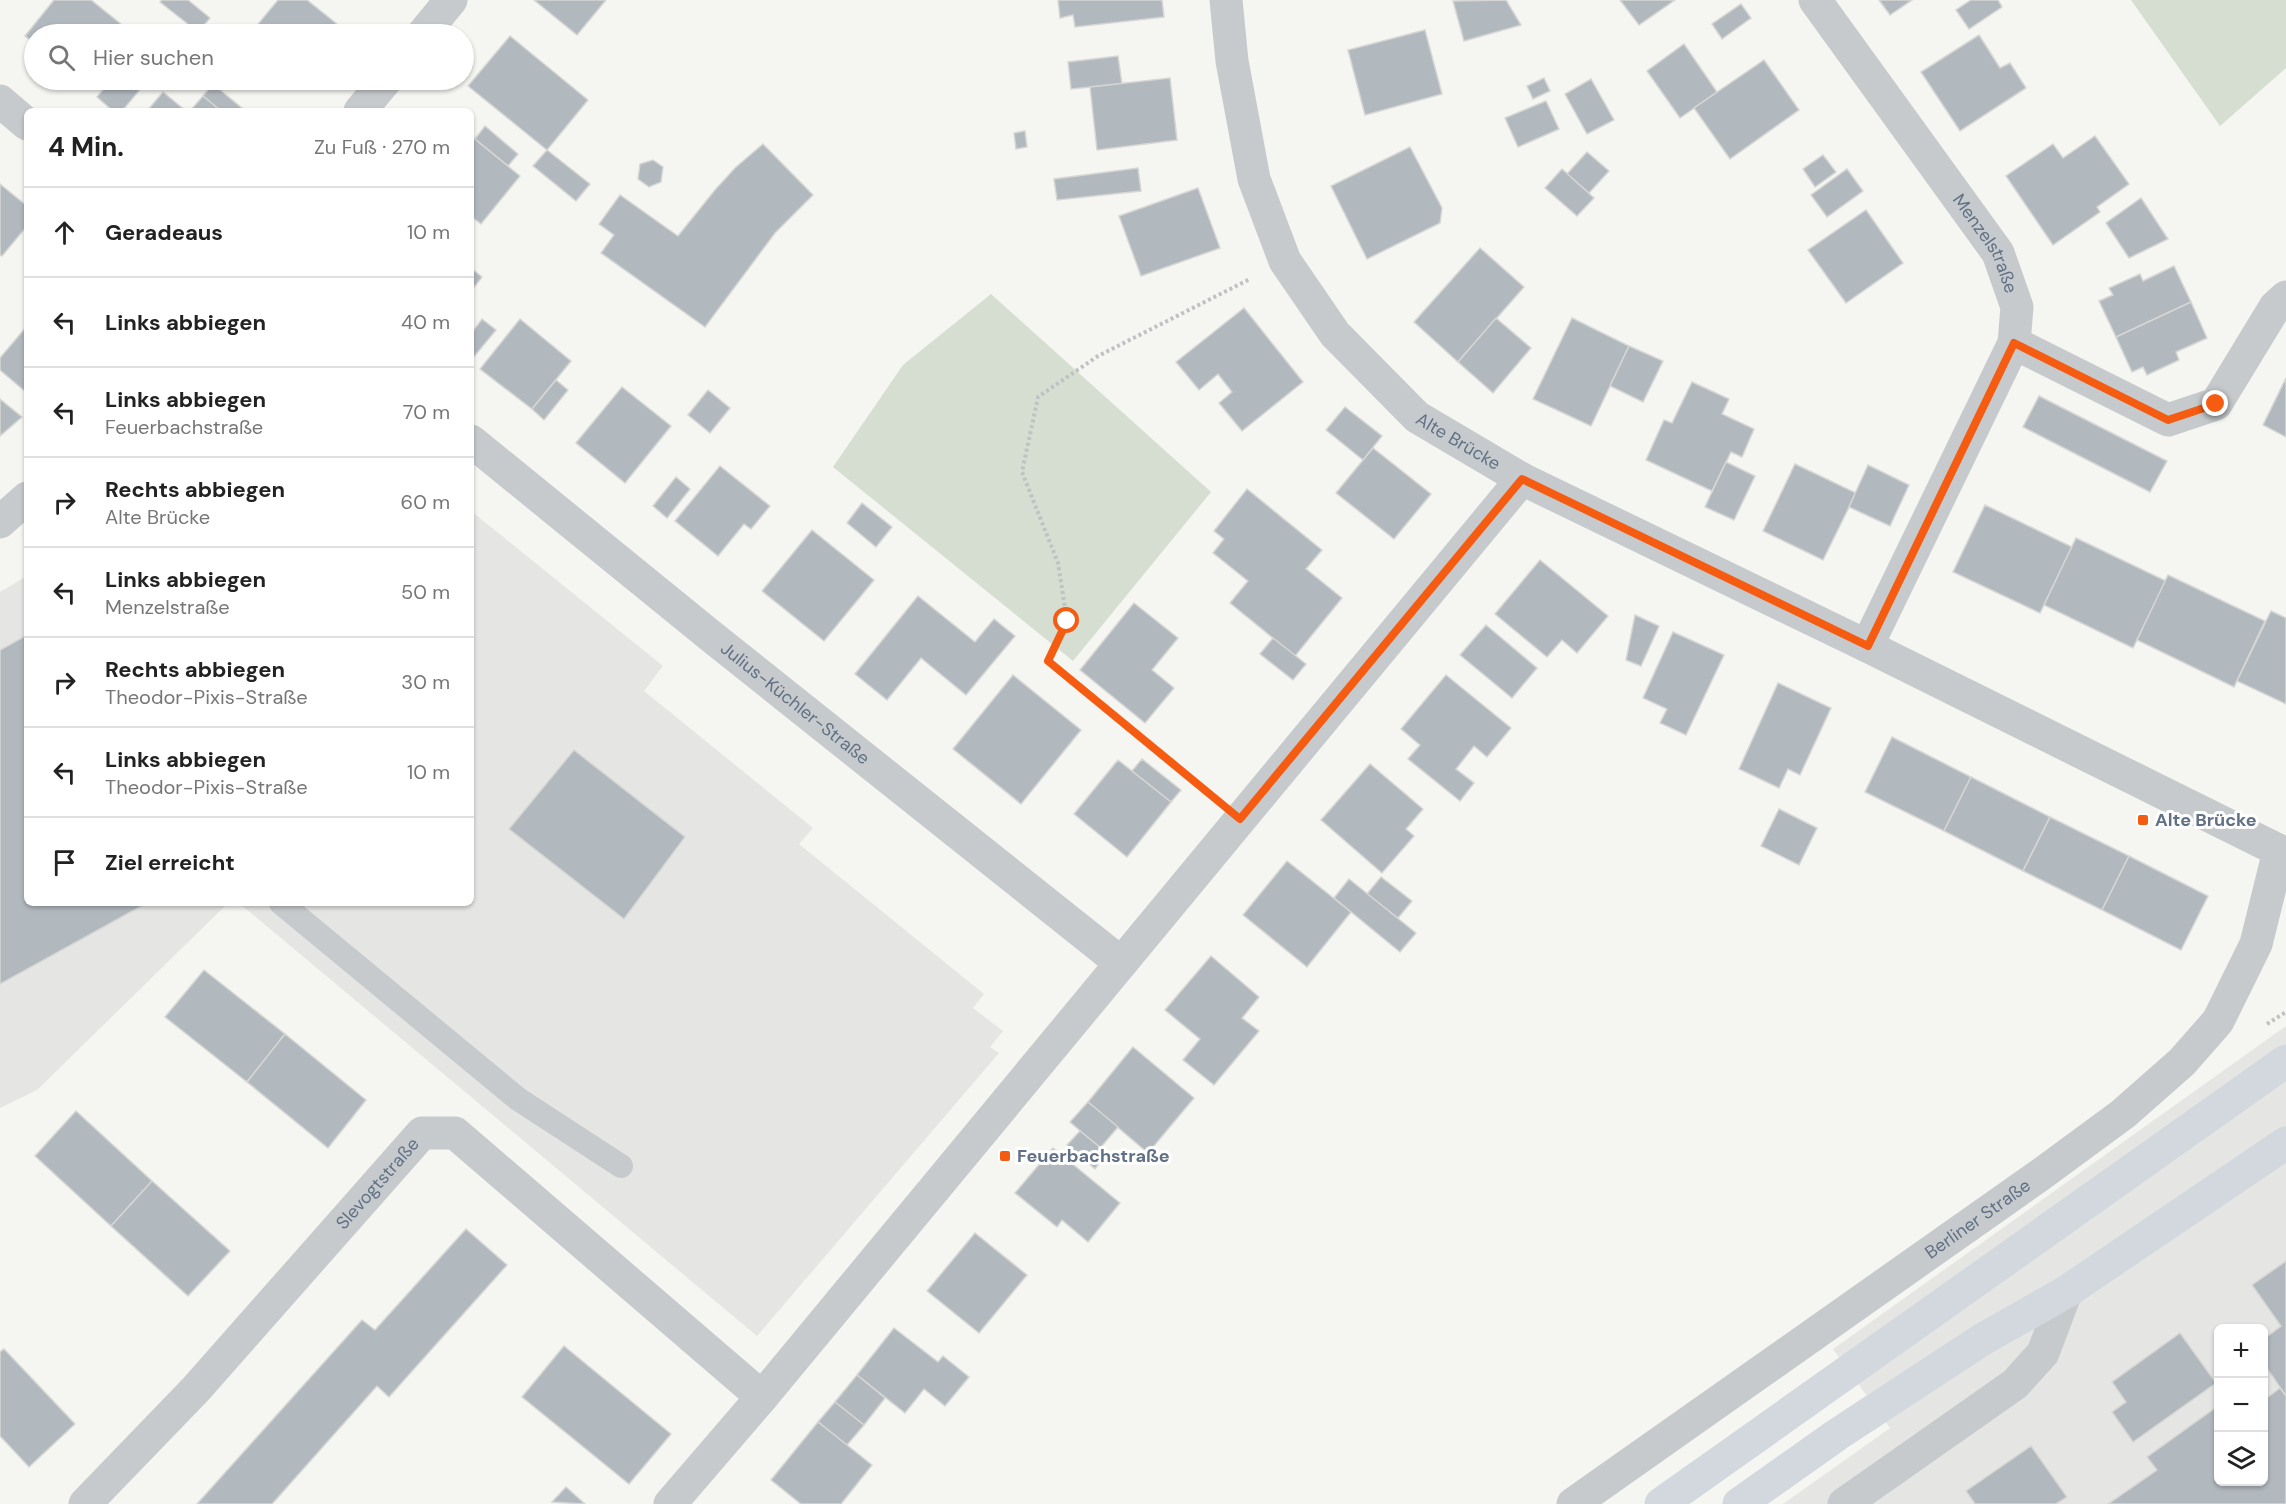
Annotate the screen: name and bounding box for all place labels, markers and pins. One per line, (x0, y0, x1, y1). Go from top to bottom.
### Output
place label: Alte Brücke (2155, 808, 2257, 832)
marker: Alte Brücke (2136, 813, 2150, 827)
place label: Feuerbachstraße (1017, 1144, 1170, 1168)
marker: Feuerbachstraße (998, 1149, 1012, 1163)

